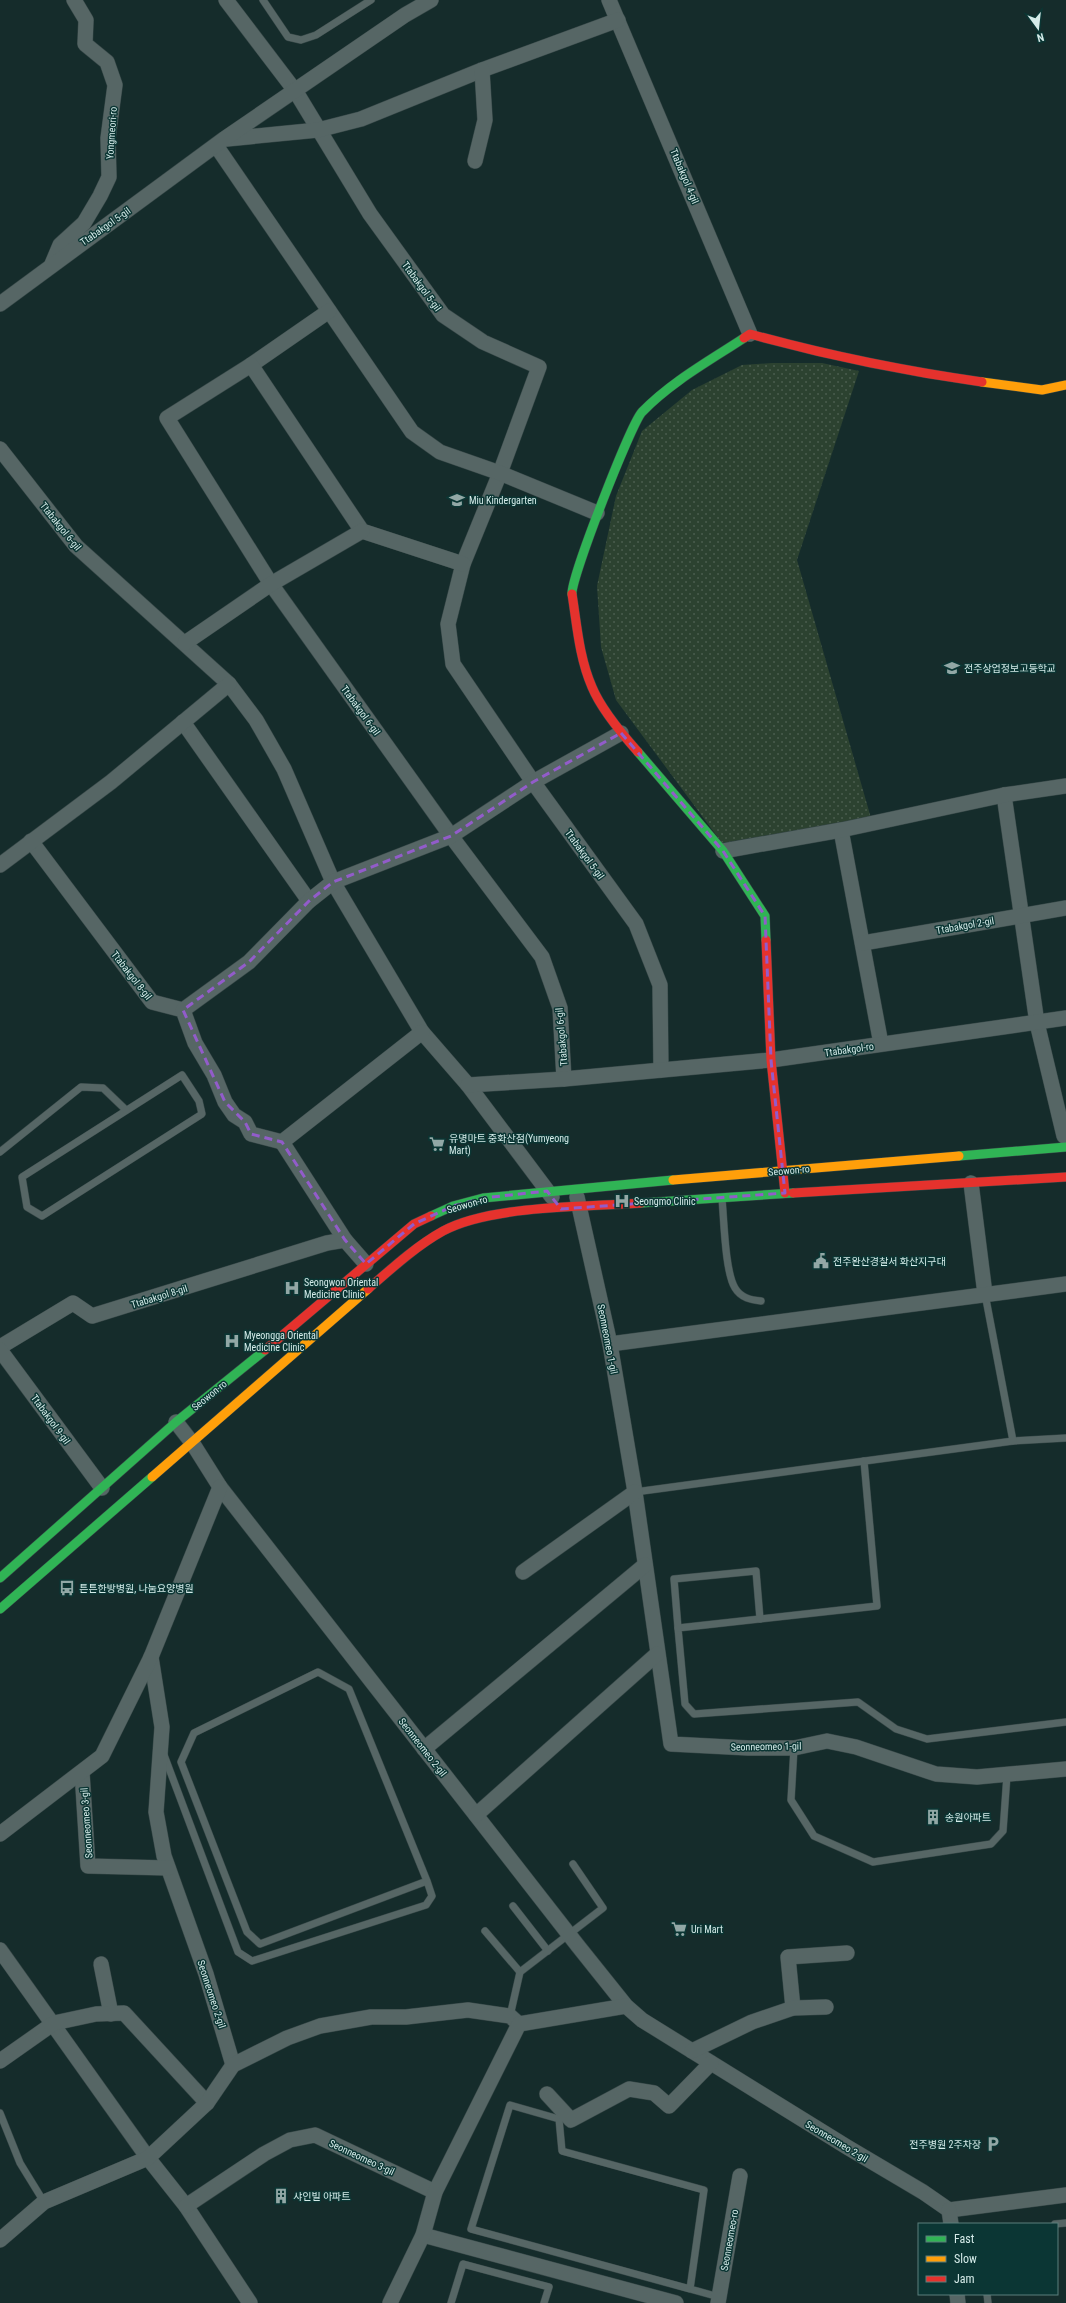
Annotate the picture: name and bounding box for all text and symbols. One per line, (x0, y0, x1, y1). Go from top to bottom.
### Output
north arrow (1018, 8, 1058, 48)
text: N (1035, 30, 1045, 44)
street label: Yongmeori-ro (104, 106, 119, 160)
street label: Ttabakgol 4-gil (668, 147, 701, 205)
street label: Ttabakgol 5-gil (78, 205, 132, 248)
street label: Ttabakgol 5-gil (400, 259, 443, 313)
school or university icon: Miu Kindergarten (448, 491, 466, 509)
place label: Miu Kindergarten (469, 495, 537, 506)
street label: Ttabakgol 6-gil (38, 500, 83, 553)
school or university icon: 전주상업정보고등학교 (943, 659, 961, 677)
place label: 전주상업정보고등학교 (964, 663, 1056, 674)
street label: Ttabakgol 6-gil (339, 683, 382, 737)
street label: Ttabakgol 5-gil (563, 827, 606, 881)
street label: Ttabakgol 2-gil (935, 915, 995, 936)
street label: Ttabakgol 8-gil (109, 949, 154, 1002)
street label: Ttabakgol 6-gil (553, 1007, 570, 1067)
street label: Ttabakgol-ro (824, 1041, 874, 1058)
place label: 유명마트 중화산점(Yumyeong Mart) (449, 1133, 569, 1157)
supermarket icon: 유명마트 중화산점(Yumyeong Mart) (428, 1135, 446, 1153)
street label: Seowon-ro (768, 1163, 810, 1178)
hospital icon: Seongmo Clinic (613, 1192, 631, 1210)
street label: Seowon-ro (446, 1193, 489, 1216)
place label: Seongmo Clinic (634, 1196, 696, 1207)
public building icon: 전주완산경찰서 화산지구대 (812, 1252, 830, 1270)
place label: 전주완산경찰서 화산지구대 (833, 1256, 946, 1267)
place label: Seongwon Oriental Medicine Clinic (304, 1277, 378, 1300)
hospital icon: Seongwon Oriental Medicine Clinic (283, 1279, 301, 1297)
street label: Ttabakgol 8-gil (130, 1283, 189, 1310)
street label: Seonneomeo 1-gil (595, 1303, 620, 1375)
place label: Myeongga Oriental Medicine Clinic (244, 1330, 318, 1353)
hospital icon: Myeongga Oriental Medicine Clinic (223, 1332, 241, 1350)
street label: Seowon-ro (190, 1378, 229, 1413)
street label: Ttabakgol 9-gil (29, 1392, 72, 1446)
bus stop icon: 튼튼한방병원, 나눔요양병원 (58, 1579, 76, 1597)
place label: 튼튼한방병원, 나눔요양병원 (79, 1583, 194, 1594)
street label: Seonneomeo 2-gil (396, 1716, 449, 1779)
street label: Seonneomeo 1-gil (731, 1740, 801, 1753)
street label: Seonneomeo 3-gil (79, 1787, 94, 1859)
building icon: 송원아파트 (924, 1808, 942, 1826)
place label: 송원아파트 (945, 1812, 991, 1823)
supermarket icon: Uri Mart (670, 1920, 688, 1938)
place label: Uri Mart (691, 1924, 723, 1935)
street label: Seonneomeo 2-gil (195, 1959, 228, 2030)
street label: Seonneomeo 2-gil (804, 2118, 870, 2164)
parking icon: 전주병원 2주차장 (984, 2135, 1002, 2153)
street label: Seonneomeo 3-gil (327, 2138, 396, 2177)
place label: 전주병원 2주차장 (909, 2139, 981, 2150)
building icon: 샤인빌 아파트 (272, 2187, 290, 2205)
place label: 샤인빌 아파트 (293, 2191, 351, 2202)
street label: Seonneomeo-ro (719, 2209, 740, 2272)
legend (918, 2223, 1058, 2295)
text: Fast (954, 2232, 975, 2246)
text: Slow (954, 2252, 977, 2266)
text: Jam (954, 2272, 975, 2286)

